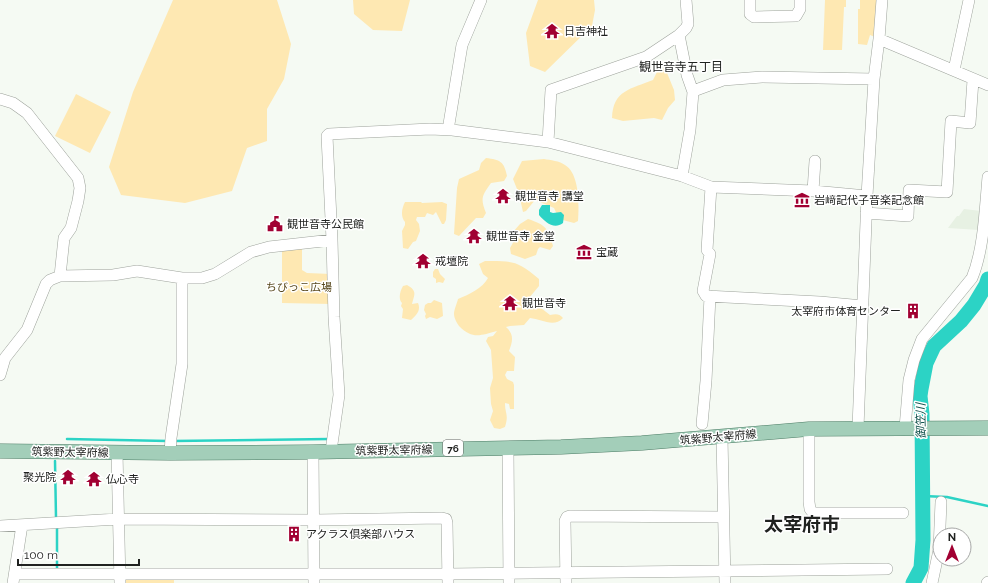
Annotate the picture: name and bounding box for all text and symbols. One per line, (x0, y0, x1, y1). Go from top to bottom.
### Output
temple icon: 日吉神社 (543, 22, 561, 40)
place label: 日吉神社 (564, 25, 608, 38)
district label: 観世音寺五丁目 (639, 60, 723, 74)
temple icon: 観世音寺 講堂 (494, 187, 512, 205)
place label: 観世音寺 講堂 (515, 190, 584, 203)
museum icon: 岩﨑記代子音楽記念館 (793, 191, 811, 209)
place label: 岩﨑記代子音楽記念館 (814, 194, 924, 207)
public building icon: 観世音寺公民館 (266, 215, 284, 233)
place label: 観世音寺公民館 (287, 218, 364, 231)
temple icon: 観世音寺 金堂 (465, 227, 483, 245)
place label: 観世音寺 金堂 (486, 230, 555, 243)
museum icon: 宝蔵 (575, 243, 593, 261)
place label: 宝蔵 (596, 246, 618, 259)
temple icon: 戒壇院 (414, 252, 432, 270)
place label: 戒壇院 (435, 255, 468, 268)
park label: ちびっこ広場 (266, 281, 332, 294)
temple icon: 観世音寺 (501, 294, 519, 312)
place label: 観世音寺 (522, 297, 566, 310)
building icon: 太宰府市体育センター (904, 302, 922, 320)
place label: 太宰府市体育センター (791, 305, 901, 318)
water label: 御笠川 (914, 401, 928, 439)
street label: 筑紫野太宰府線 (679, 428, 757, 447)
road number: 76 (443, 440, 463, 456)
street label: 筑紫野太宰府線 (355, 443, 433, 458)
street label: 筑紫野太宰府線 (31, 445, 109, 460)
temple icon: 聚光院 (59, 468, 77, 486)
temple icon: 仏心寺 (85, 470, 103, 488)
place label: 聚光院 (23, 471, 56, 484)
place label: 仏心寺 (106, 473, 139, 486)
district label: 太宰府市 (764, 513, 840, 535)
building icon: アクラス倶楽部ハウス (285, 525, 303, 543)
north arrow (932, 527, 972, 567)
place label: アクラス倶楽部ハウス (306, 528, 415, 541)
text: N (948, 531, 956, 544)
scale bar (18, 541, 139, 567)
text: 100 m (24, 548, 58, 562)

